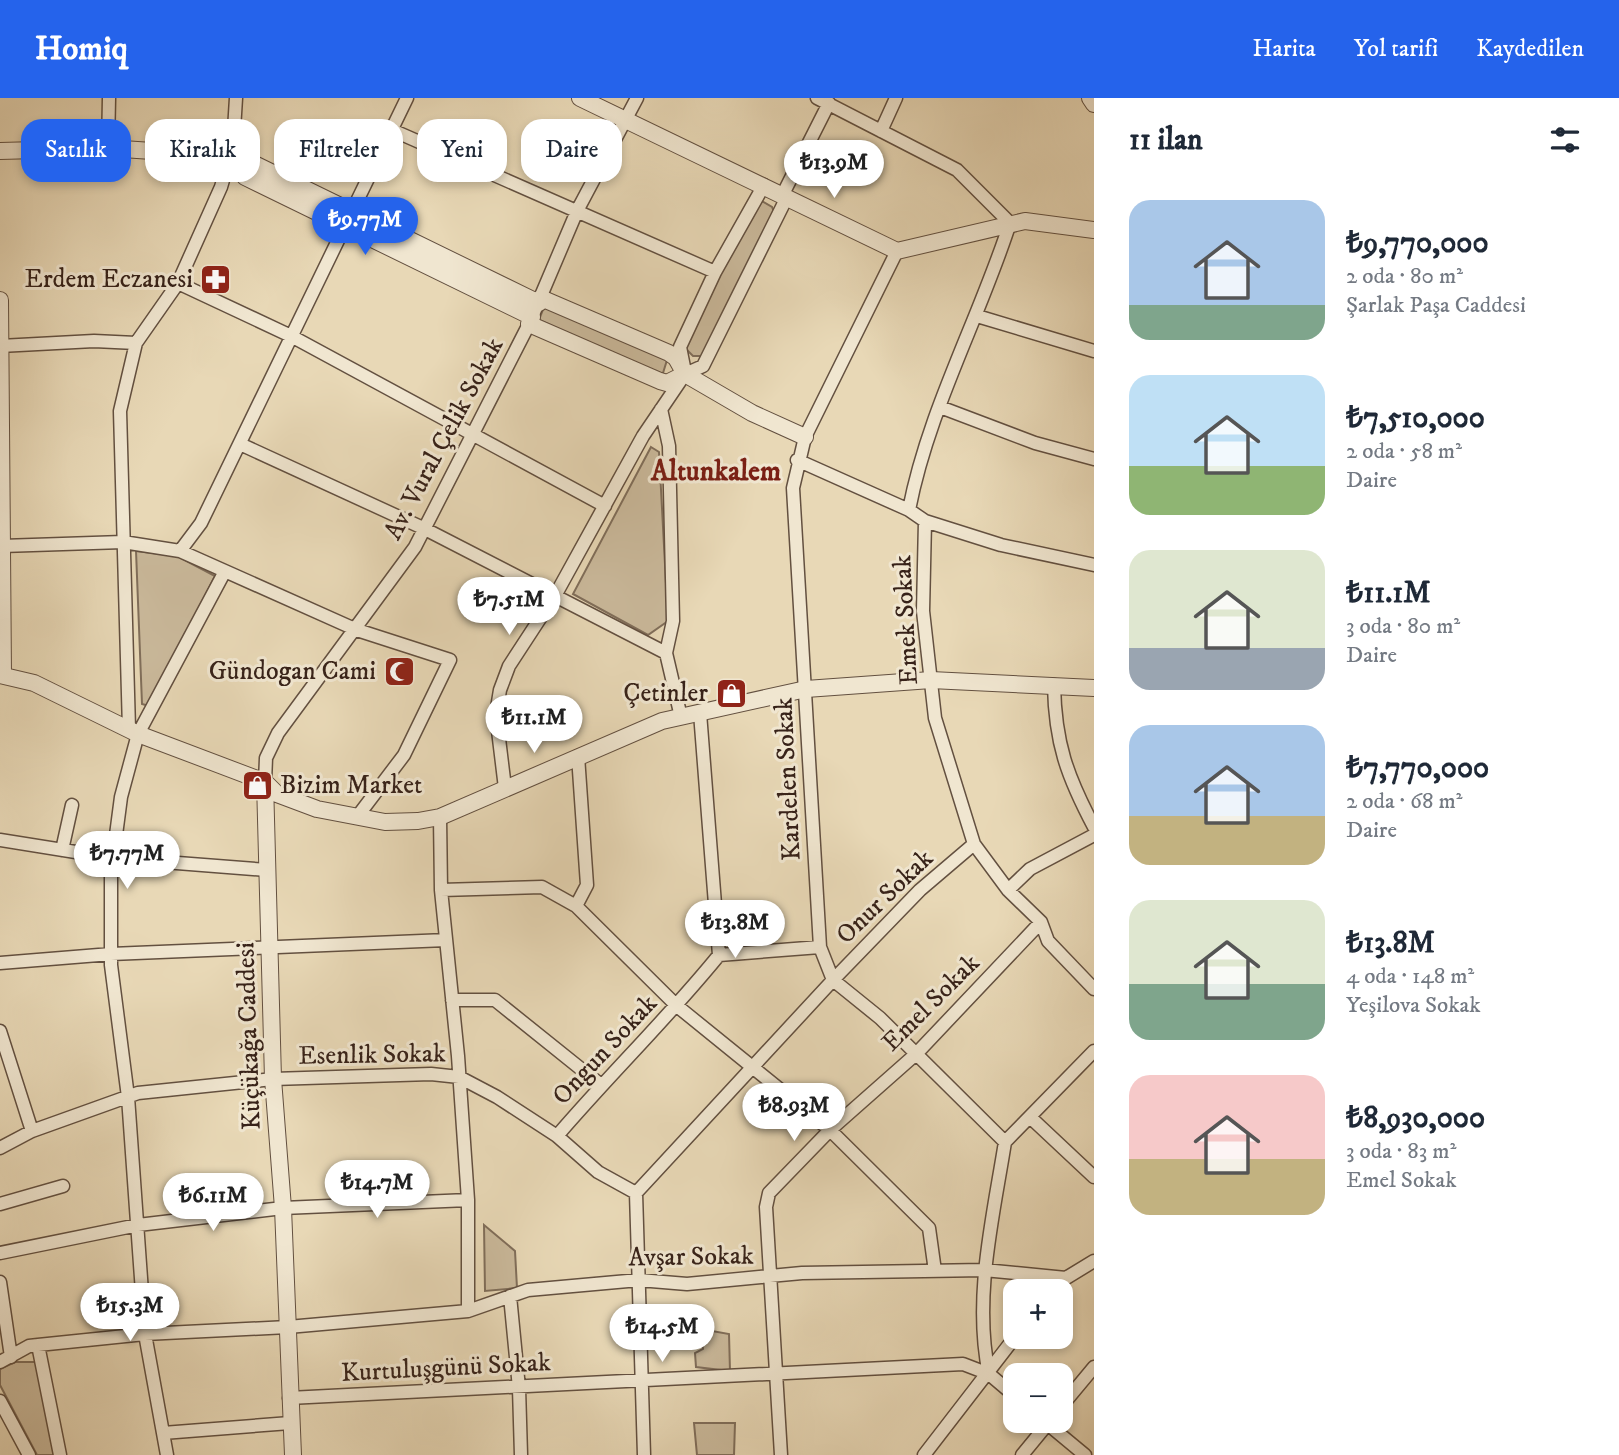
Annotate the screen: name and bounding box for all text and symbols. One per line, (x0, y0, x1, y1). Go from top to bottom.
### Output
text: Homiq (35, 29, 128, 70)
text: Harita (1252, 34, 1316, 64)
text: Yol tarifi (1354, 34, 1438, 64)
text: Kaydedilen (1476, 34, 1584, 64)
chip: Satılık (21, 119, 131, 182)
chip: Kiralık (145, 119, 260, 182)
chip: Filtreler (274, 119, 403, 182)
chip: Yeni (417, 119, 507, 182)
chip: Daire (521, 119, 622, 182)
icon: filters (1546, 121, 1584, 159)
text: 11 ilan (1129, 122, 1203, 159)
pin: ₺13.9M (777, 140, 891, 200)
text: ₺13.9M (800, 148, 868, 177)
pin: ₺9.77M (308, 198, 422, 257)
text: ₺9.77M (328, 205, 402, 234)
text: ₺9,770,000 (1346, 225, 1489, 262)
icon: home (1185, 228, 1269, 312)
pharmacy icon: Erdem Eczanesi (199, 262, 233, 296)
text: 2 oda · 80 m² (1346, 262, 1463, 291)
place label: Erdem Eczanesi (25, 263, 193, 296)
text: Şarlak Paşa Caddesi (1346, 291, 1526, 320)
street label: Av. Vural Çelik Sokak (377, 332, 511, 546)
text: ₺7,510,000 (1346, 400, 1485, 437)
icon: home (1185, 403, 1269, 487)
text: 2 oda · 58 m² (1346, 437, 1462, 466)
district label: Altunkalem (650, 454, 781, 489)
text: Daire (1346, 466, 1397, 495)
street label: Emek Sokak (886, 554, 926, 686)
text: ₺11.1M (1346, 575, 1431, 612)
pin: ₺7.51M (452, 578, 566, 637)
icon: home (1185, 578, 1269, 662)
text: ₺7.51M (473, 585, 545, 614)
text: 3 oda · 80 m² (1346, 612, 1460, 641)
text: Daire (1346, 641, 1397, 670)
mosque icon: Gündogan Cami (382, 654, 416, 688)
place label: Gündogan Cami (209, 655, 376, 688)
shop icon: Çetinler (714, 676, 748, 710)
place label: Çetinler (623, 677, 708, 710)
pin: ₺11.1M (477, 696, 591, 755)
street label: Kardelen Sokak (767, 696, 809, 861)
text: ₺11.1M (502, 703, 566, 732)
text: ₺7,770,000 (1346, 750, 1489, 787)
icon: home (1185, 753, 1269, 837)
shop icon: Bizim Market (240, 768, 274, 802)
place label: Bizim Market (280, 769, 422, 802)
text: 2 oda · 68 m² (1346, 787, 1463, 816)
text: Daire (1346, 816, 1397, 845)
pin: ₺7.77M (70, 832, 184, 891)
text: ₺7.77M (90, 839, 164, 868)
street label: Onur Sokak (829, 842, 941, 951)
pin: ₺13.8M (678, 900, 792, 960)
text: ₺13.8M (701, 908, 769, 937)
text: ₺13.8M (1346, 925, 1435, 962)
icon: home (1185, 928, 1269, 1012)
street label: Küçükağa Caddesi (229, 941, 269, 1131)
street label: Emel Sokak (875, 947, 987, 1059)
text: 4 oda · 148 m² (1346, 962, 1474, 991)
street label: Ongun Sokak (545, 988, 665, 1112)
text: Yeşilova Sokak (1346, 991, 1481, 1020)
street label: Esenlik Sokak (298, 1037, 446, 1073)
pin: ₺8.93M (737, 1084, 851, 1143)
text: ₺8.93M (758, 1091, 830, 1120)
text: ₺8,930,000 (1346, 1100, 1485, 1137)
icon: home (1185, 1103, 1269, 1187)
text: 3 oda · 83 m² (1346, 1137, 1456, 1166)
pin: ₺14.7M (320, 1160, 434, 1220)
text: Emel Sokak (1346, 1166, 1457, 1195)
text: ₺14.7M (341, 1168, 413, 1197)
pin: ₺6.11M (156, 1174, 270, 1233)
text: ₺6.11M (179, 1181, 247, 1210)
street label: Avşar Sokak (628, 1239, 754, 1275)
map controls (1003, 1279, 1073, 1433)
button: + (1003, 1279, 1073, 1349)
pin: ₺15.3M (73, 1284, 187, 1343)
text: ₺15.3M (96, 1291, 164, 1320)
pin: ₺14.5M (605, 1304, 719, 1364)
text: ₺14.5M (625, 1312, 699, 1341)
street label: Kurtuluşgünü Sokak (340, 1346, 552, 1390)
button: − (1003, 1363, 1073, 1433)

